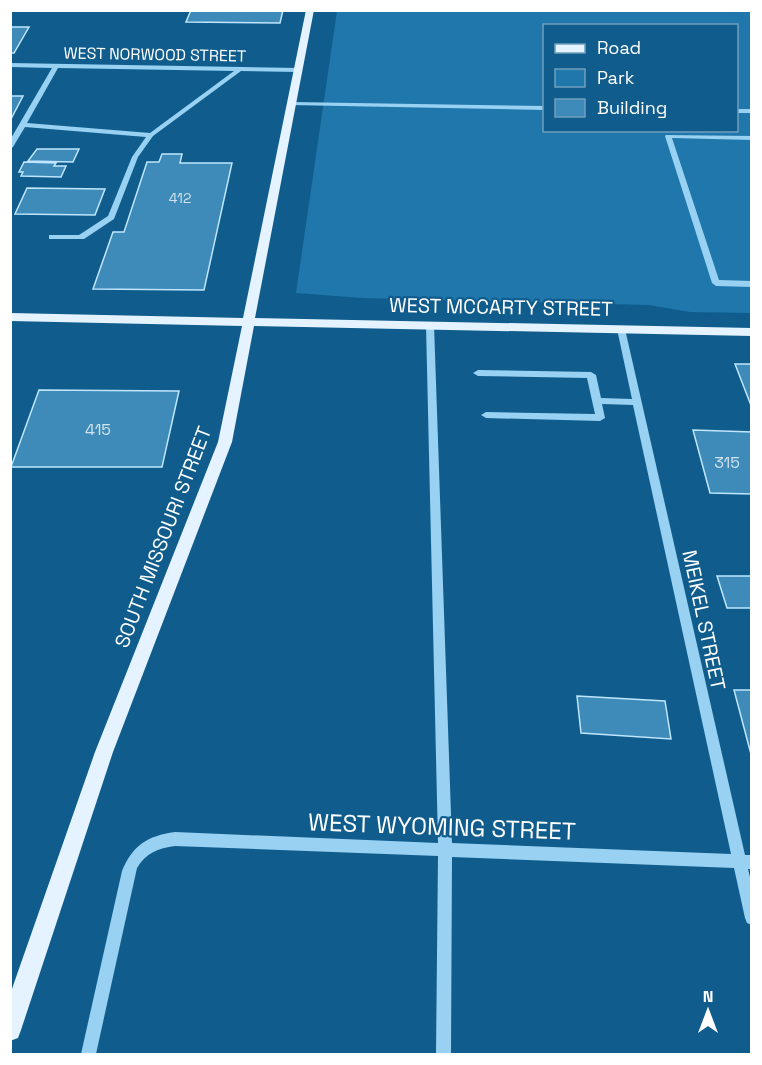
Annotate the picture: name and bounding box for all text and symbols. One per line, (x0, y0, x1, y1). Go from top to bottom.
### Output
legend (543, 24, 738, 132)
text: Road (597, 36, 641, 59)
street label: WEST NORWOOD STREET (63, 42, 247, 67)
text: Park (597, 66, 635, 89)
text: Building (597, 96, 667, 119)
house number: 412 (169, 189, 191, 207)
street label: WEST MCCARTY STREET (389, 292, 613, 322)
house number: 415 (85, 419, 111, 440)
street label: SOUTH MISSOURI STREET (109, 422, 217, 652)
house number: 315 (714, 452, 740, 473)
street label: MEIKEL STREET (676, 547, 732, 693)
street label: WEST WYOMING STREET (308, 806, 576, 847)
north arrow (678, 981, 738, 1041)
text: N (703, 986, 713, 1007)

